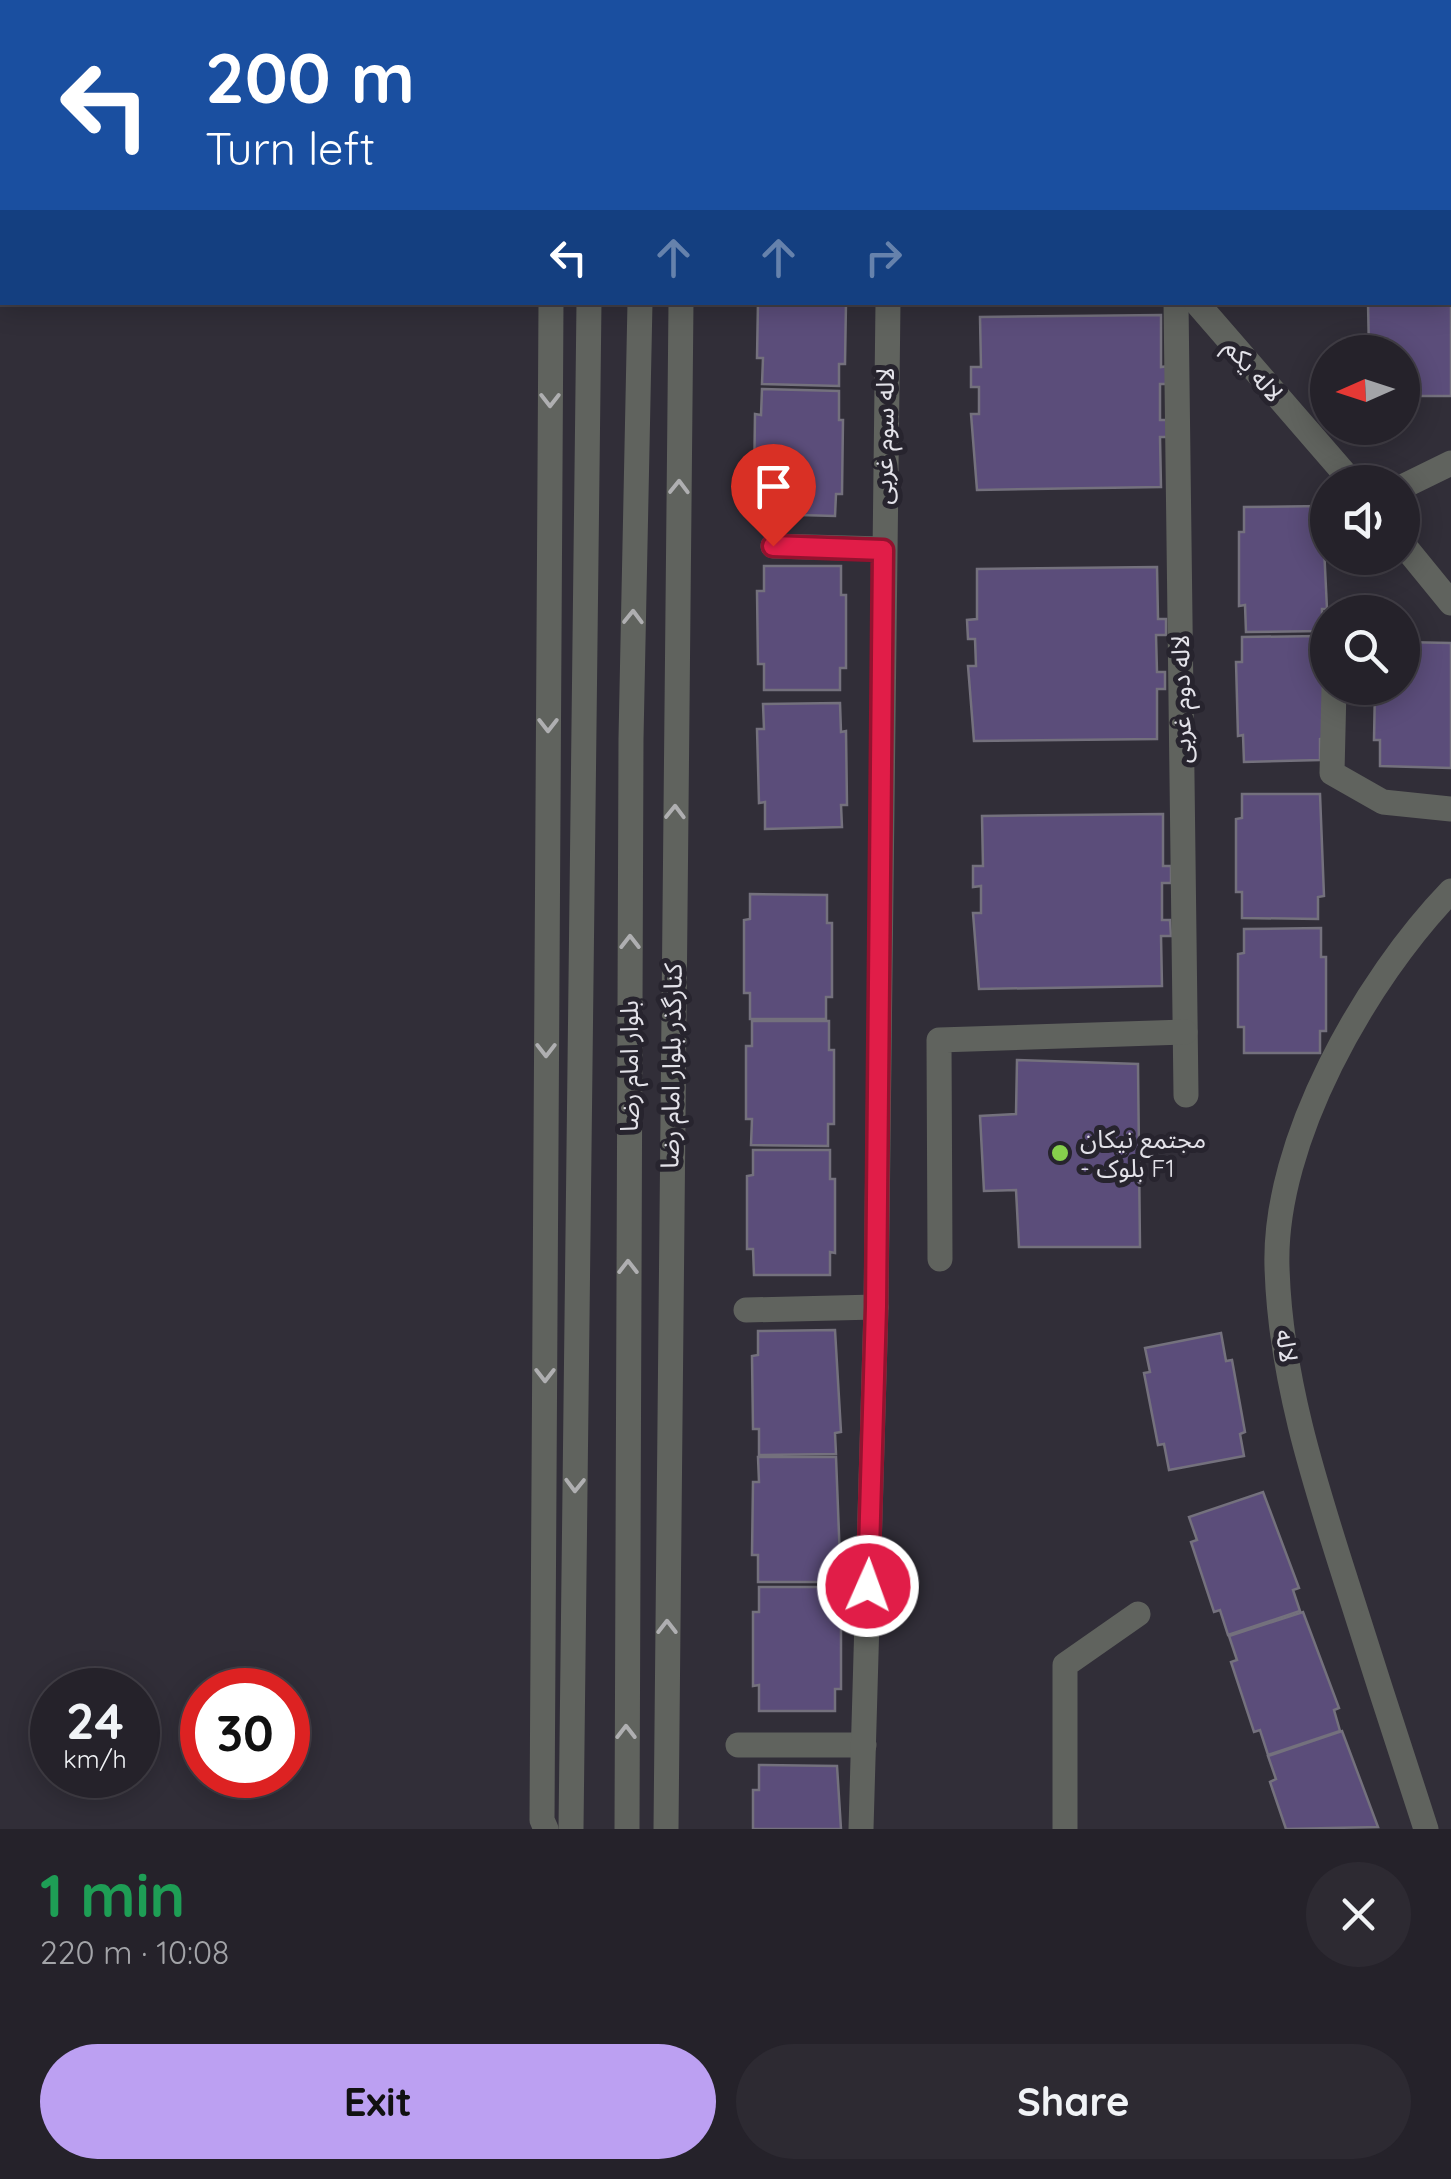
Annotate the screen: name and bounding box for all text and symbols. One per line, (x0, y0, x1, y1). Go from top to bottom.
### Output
text: 200 m (205, 33, 415, 121)
icon: left (40, 40, 170, 170)
text: Turn left (205, 120, 375, 176)
icon: left (541, 230, 596, 285)
icon: ahead (646, 230, 701, 285)
icon: ahead (751, 230, 806, 285)
icon: right (856, 230, 911, 285)
street label: لاله یکم (1215, 331, 1290, 411)
north arrow (1310, 335, 1420, 445)
map controls (1310, 335, 1420, 705)
street label: لاله سوم غربی (867, 367, 905, 505)
one-way arrow (539, 392, 561, 408)
pin (731, 444, 816, 547)
icon: arrive (746, 459, 801, 514)
button: sound (1310, 465, 1420, 575)
one-way arrow (668, 478, 690, 494)
button: search (1310, 595, 1420, 705)
one-way arrow (623, 609, 644, 625)
street label: لاله دوم غربی (1164, 634, 1202, 764)
one-way arrow (537, 718, 559, 733)
one-way arrow (664, 803, 686, 818)
one-way arrow (619, 934, 641, 950)
street label: کنارگذر بلوار امام رضا (653, 962, 693, 1169)
street label: بلوار امام رضا (613, 1000, 649, 1132)
one-way arrow (536, 1042, 557, 1058)
place label: مجتمع نیکان - بلوک F1 (1080, 1123, 1206, 1183)
marker: مجتمع نیکان - بلوک F1 (1049, 1142, 1071, 1164)
one-way arrow (617, 1259, 639, 1274)
street label: لاله (1270, 1327, 1305, 1365)
one-way arrow (534, 1368, 556, 1383)
one-way arrow (564, 1478, 586, 1493)
position arrow (816, 1534, 920, 1638)
one-way arrow (656, 1618, 678, 1634)
speed limit sign: 30 (180, 1668, 310, 1798)
text: 24 (66, 1689, 124, 1752)
one-way arrow (615, 1724, 637, 1740)
text: km/h (63, 1743, 127, 1774)
text: 1 min (40, 1857, 185, 1932)
button: close (1306, 1862, 1411, 1967)
text: 220 m · 10:08 (40, 1932, 229, 1972)
button: Exit (40, 2044, 716, 2159)
button: Share (736, 2044, 1411, 2159)

